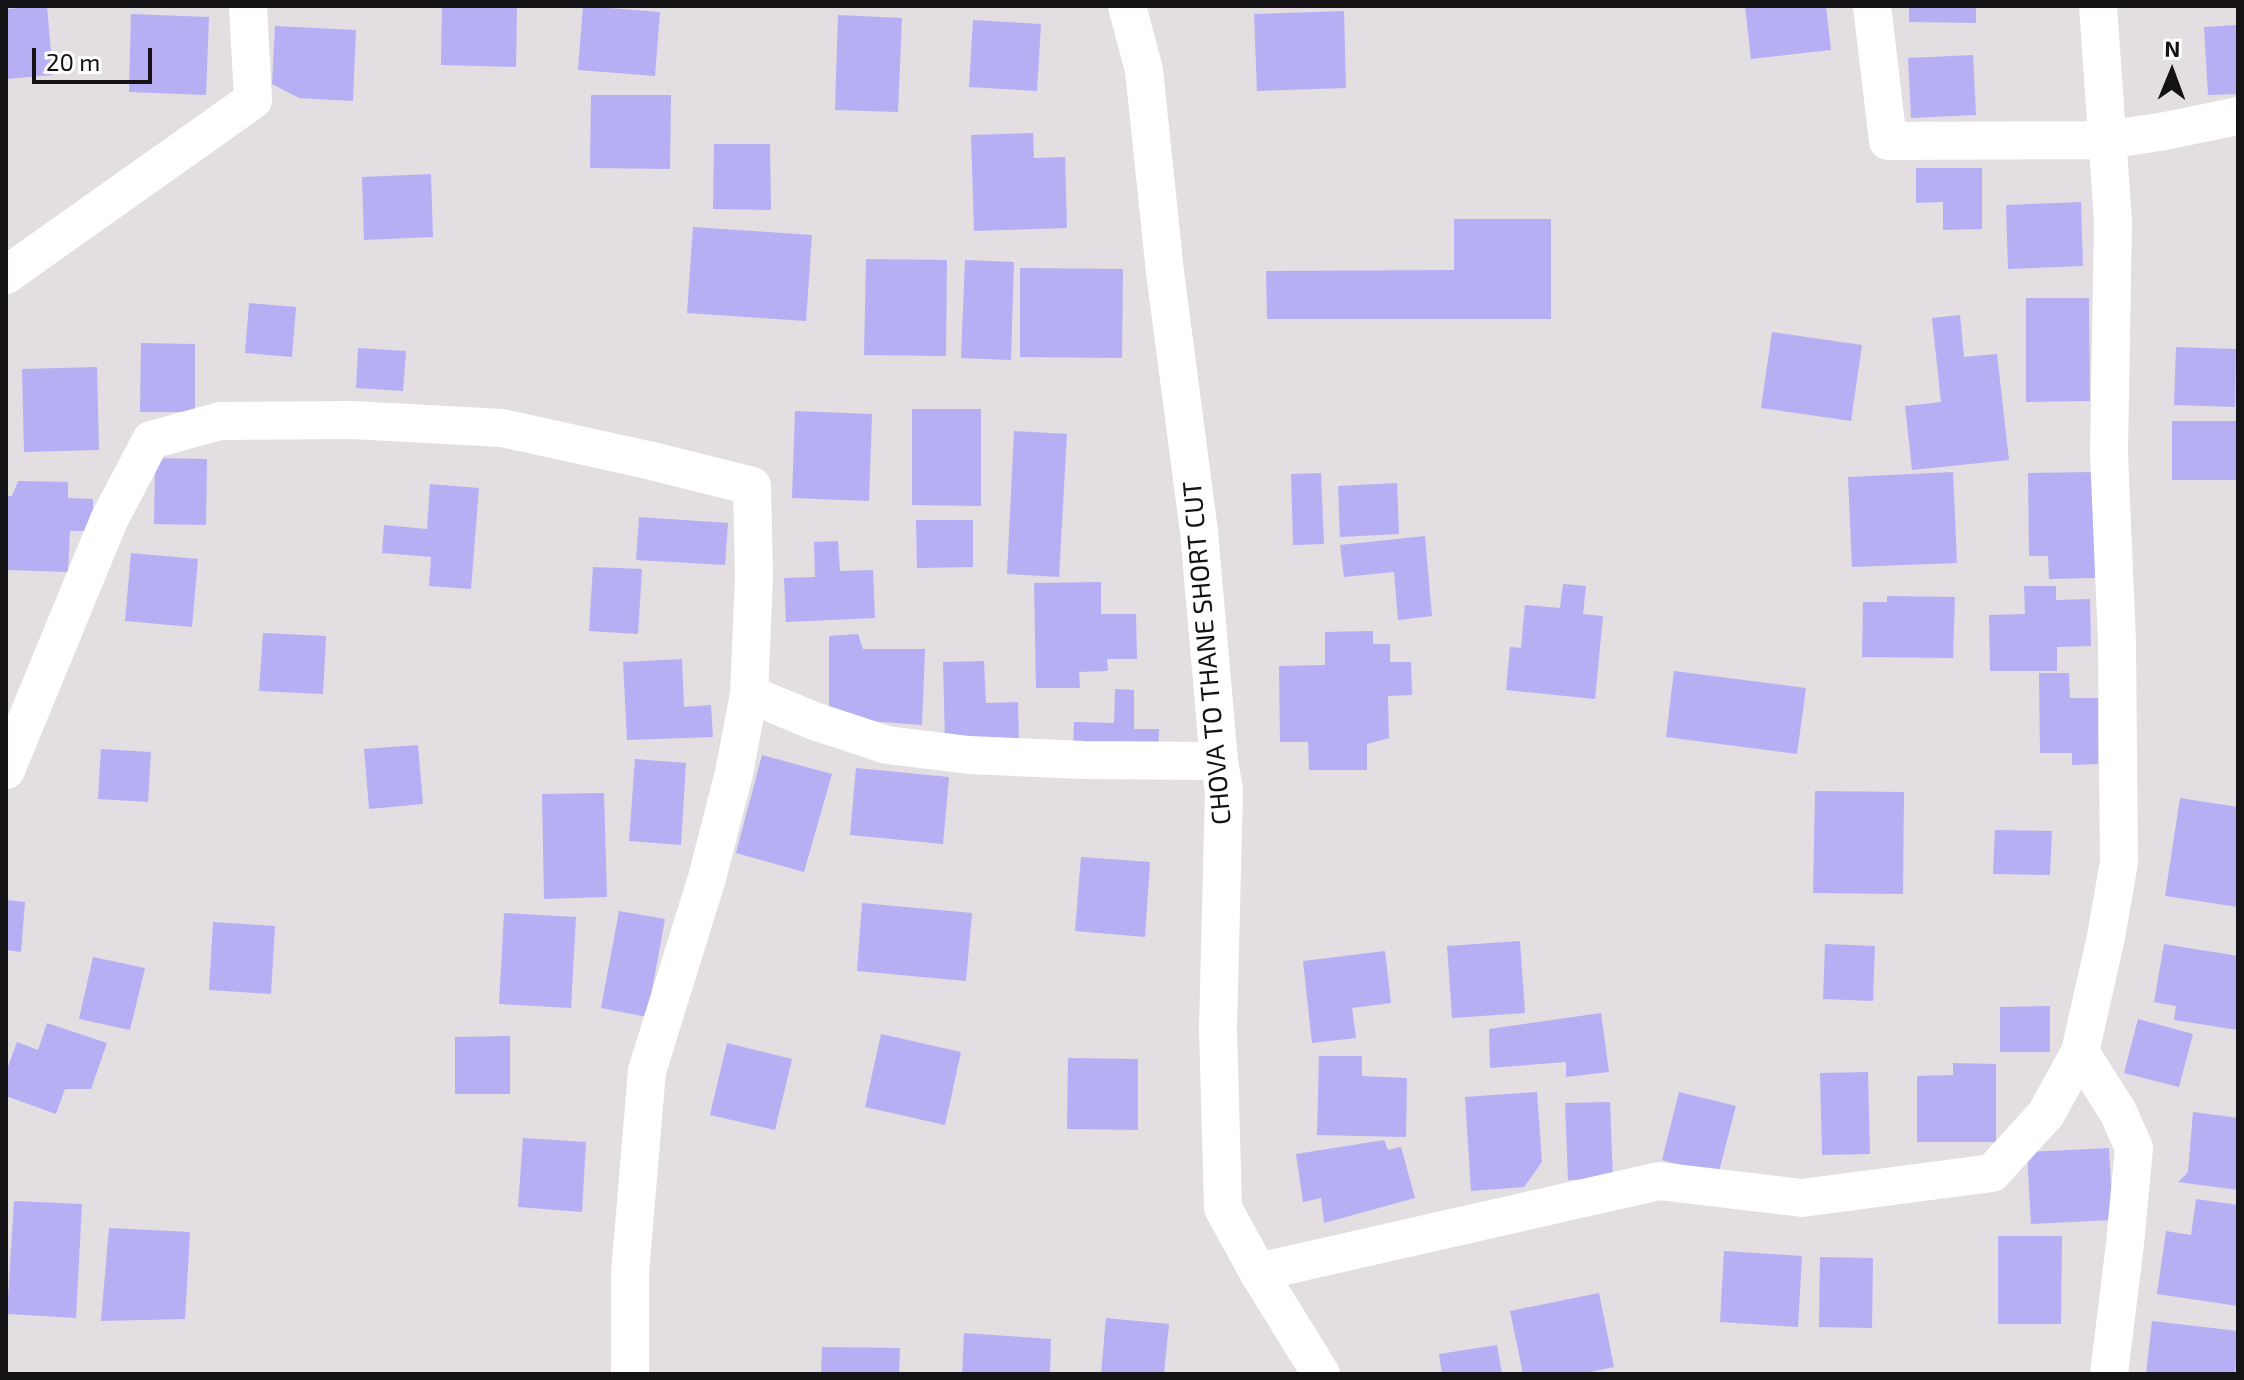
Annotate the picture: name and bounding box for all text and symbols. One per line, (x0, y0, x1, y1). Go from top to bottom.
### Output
scale bar (36, 32, 156, 82)
north arrow (2132, 32, 2212, 112)
text: N (2164, 35, 2181, 61)
text: 20 m (46, 47, 100, 76)
street label: CHOVA TO THANE SHORT CUT (1176, 480, 1238, 826)

